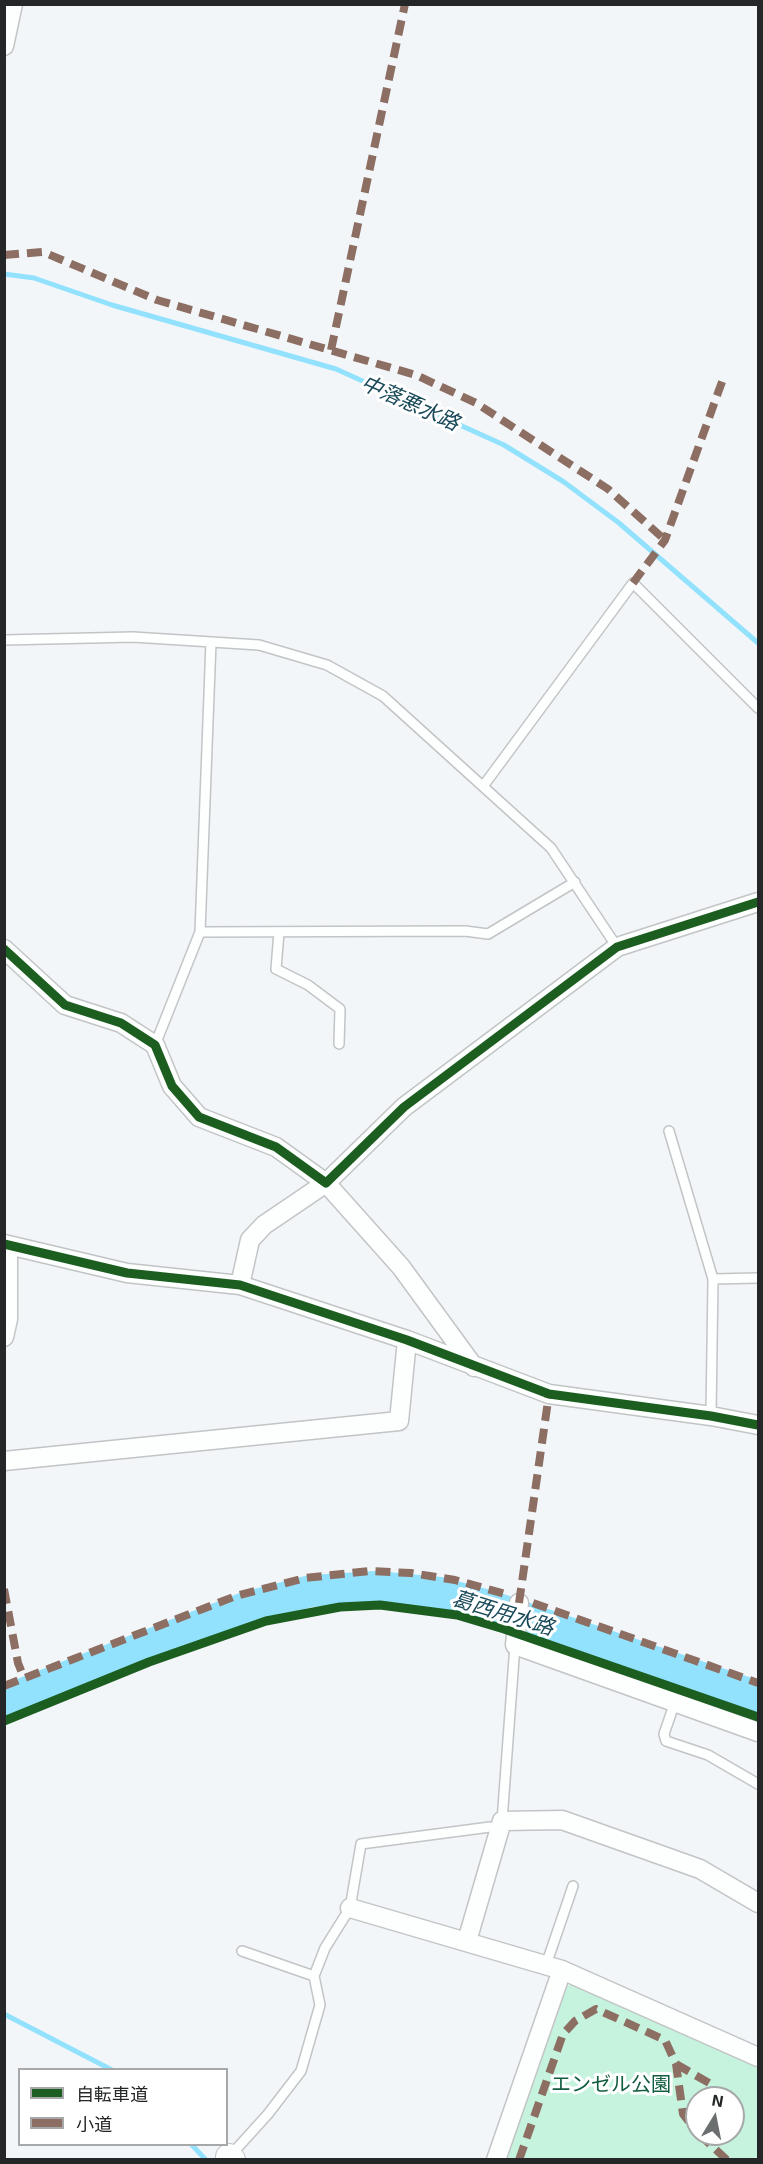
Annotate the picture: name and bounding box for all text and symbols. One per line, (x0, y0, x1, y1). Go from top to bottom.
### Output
water label: 中落悪水路 (357, 370, 463, 436)
water label: 葛西用水路 (449, 1586, 557, 1640)
legend (18, 2068, 228, 2146)
park label: エンゼル公園 (551, 2072, 671, 2096)
text: 自転車道 (76, 2083, 148, 2105)
north arrow (685, 2086, 745, 2146)
text: N (711, 2089, 725, 2110)
text: 小道 (76, 2113, 112, 2135)

